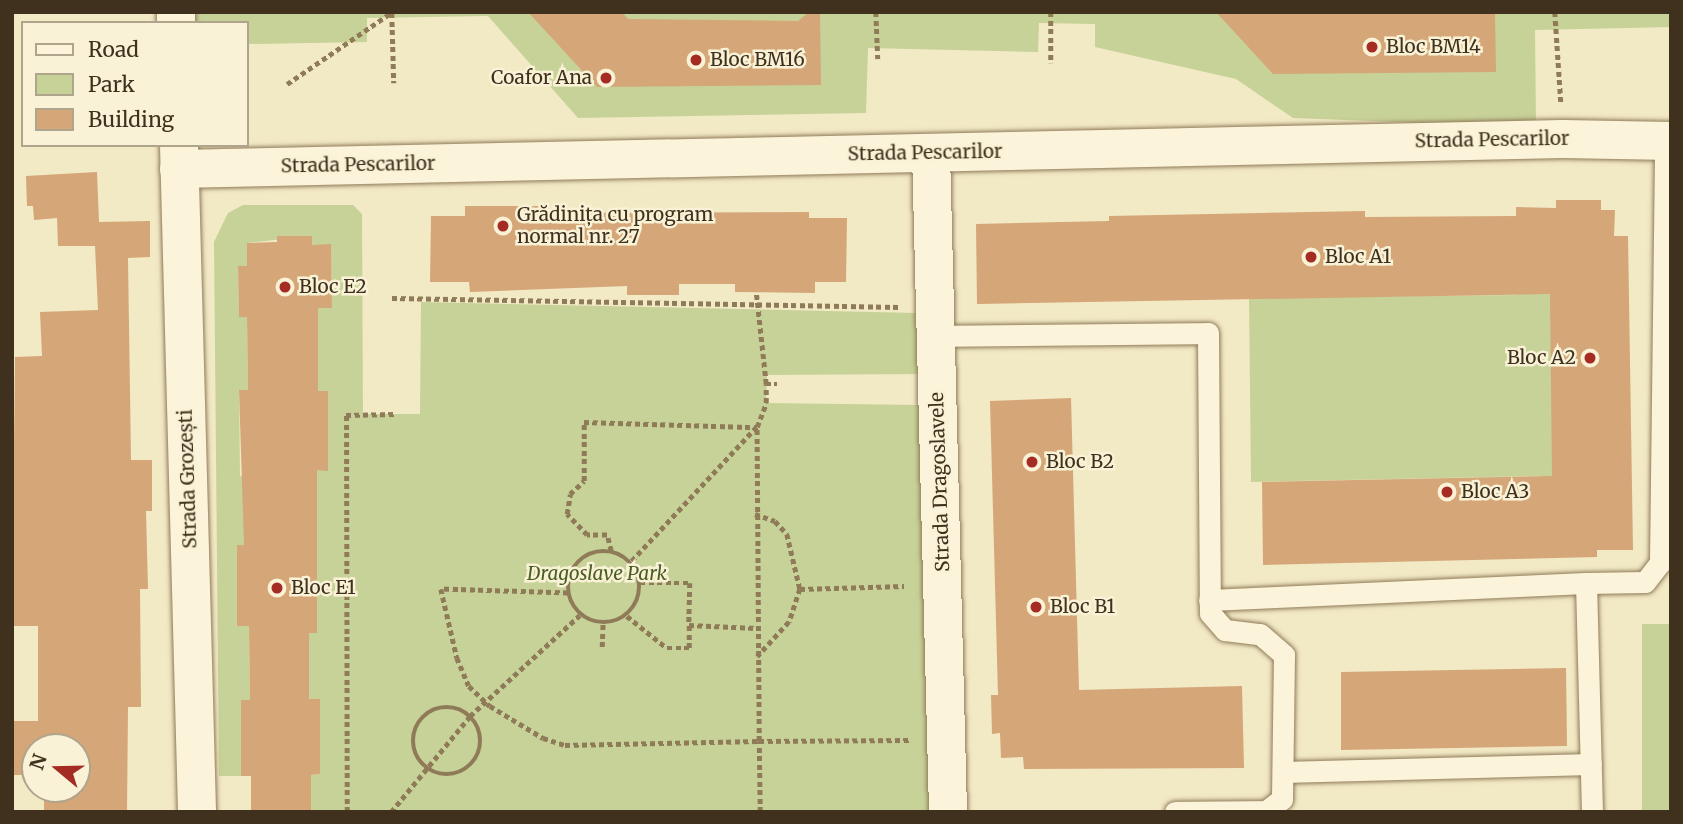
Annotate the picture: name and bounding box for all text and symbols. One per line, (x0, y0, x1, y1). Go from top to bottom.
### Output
legend (21, 21, 248, 147)
text: Road (88, 36, 139, 63)
place label: Bloc BM14 (1386, 36, 1481, 58)
marker: Bloc BM14 (1364, 39, 1380, 55)
place label: Bloc BM16 (710, 49, 805, 71)
marker: Bloc BM16 (688, 52, 704, 68)
place label: Coafor Ana (491, 67, 592, 89)
marker: Coafor Ana (598, 70, 614, 86)
text: Park (88, 71, 135, 98)
text: Building (88, 106, 174, 133)
street label: Strada Pescarilor (1414, 127, 1570, 153)
street label: Strada Pescarilor (847, 140, 1003, 166)
street label: Strada Pescarilor (280, 152, 436, 178)
place label: Grădinița cu program normal nr. 27 (517, 204, 713, 248)
marker: Grădinița cu program normal nr. 27 (495, 218, 511, 234)
place label: Bloc A1 (1325, 246, 1391, 268)
marker: Bloc A1 (1303, 249, 1319, 265)
place label: Bloc E2 (299, 276, 367, 298)
marker: Bloc E2 (277, 279, 293, 295)
place label: Bloc A2 (1507, 347, 1576, 369)
marker: Bloc A2 (1582, 350, 1598, 366)
street label: Strada Dragoslavele (925, 392, 955, 572)
street label: Strada Grozești (174, 409, 202, 549)
place label: Bloc B2 (1046, 451, 1114, 473)
marker: Bloc B2 (1024, 454, 1040, 470)
place label: Bloc A3 (1461, 481, 1529, 503)
marker: Bloc A3 (1439, 484, 1455, 500)
park label: Dragoslave Park (527, 563, 667, 585)
place label: Bloc E1 (291, 577, 356, 599)
marker: Bloc E1 (269, 580, 285, 596)
place label: Bloc B1 (1050, 596, 1115, 618)
marker: Bloc B1 (1028, 599, 1044, 615)
north arrow (21, 733, 91, 803)
text: N (24, 751, 52, 773)

